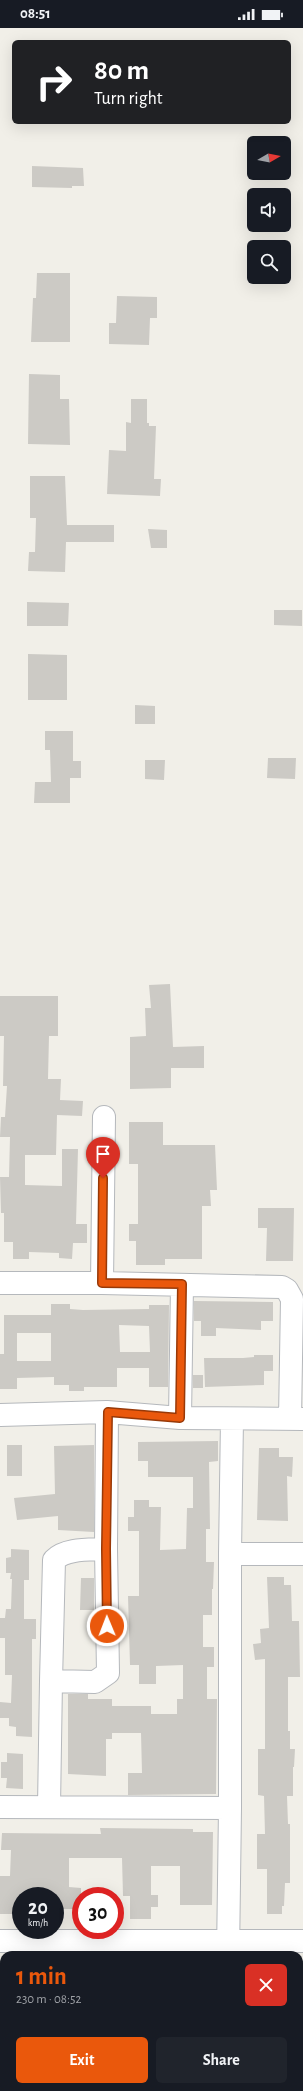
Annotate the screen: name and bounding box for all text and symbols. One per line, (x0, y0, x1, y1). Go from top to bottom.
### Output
text: 08:51 (20, 6, 51, 21)
icon: right (28, 56, 80, 108)
text: 80 m (94, 57, 149, 85)
text: Turn right (94, 90, 163, 108)
north arrow (247, 136, 291, 180)
map controls (247, 136, 291, 284)
button: sound (247, 188, 291, 232)
button: search (247, 240, 291, 284)
pin (86, 1137, 120, 1178)
icon: arrive (92, 1143, 114, 1165)
position arrow (86, 1605, 128, 1647)
speed limit sign: 30 (72, 1887, 124, 1939)
text: 20 (28, 1898, 48, 1918)
text: km/h (28, 1918, 48, 1928)
button: close (245, 1964, 287, 2006)
text: 1 min (16, 1965, 67, 1989)
text: 230 m · 08:52 (16, 1993, 81, 2006)
button: Exit (16, 2037, 148, 2083)
button: Share (156, 2037, 287, 2083)

